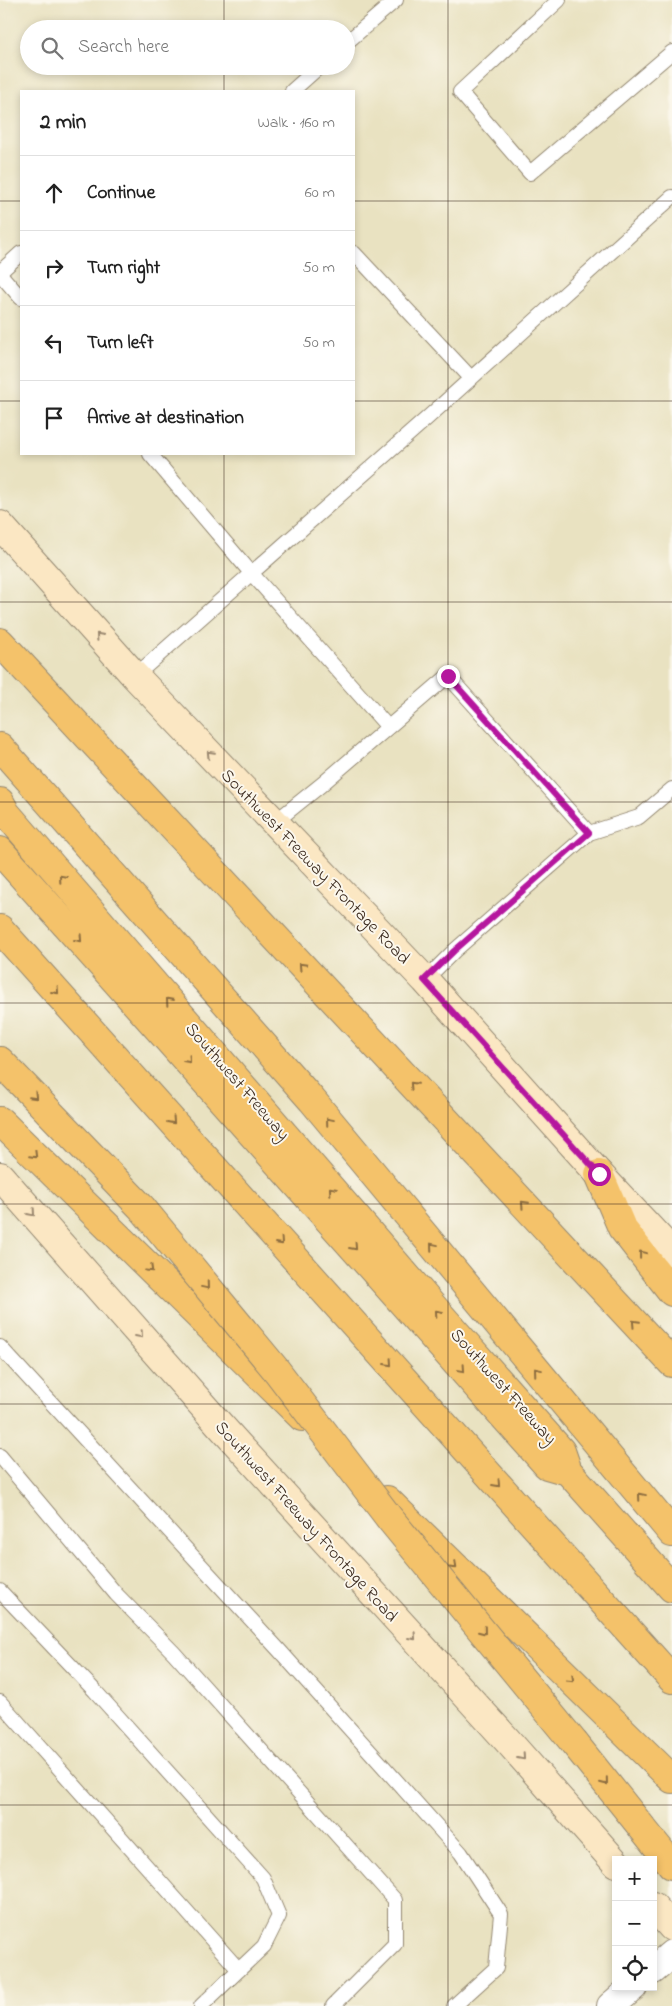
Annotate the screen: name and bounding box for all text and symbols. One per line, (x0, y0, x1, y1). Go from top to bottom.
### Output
search box (20, 20, 355, 75)
icon: search (38, 34, 66, 62)
text: Search here (78, 34, 169, 61)
text: 2 min (40, 108, 86, 138)
text: Walk · 160 m (257, 111, 335, 135)
icon: ahead (40, 179, 68, 207)
text: Continue (87, 180, 155, 207)
text: 60 m (305, 181, 335, 205)
icon: right (40, 254, 68, 282)
text: Turn right (87, 255, 160, 282)
text: 50 m (303, 256, 335, 280)
icon: left (40, 329, 68, 357)
text: Turn left (87, 330, 154, 357)
text: 50 m (303, 331, 335, 355)
icon: arrive (40, 404, 68, 432)
text: Arrive at destination (87, 405, 244, 432)
one-way arrow (96, 632, 105, 641)
route end (437, 665, 460, 688)
one-way arrow (207, 751, 216, 760)
street label: Southwest Freeway Frontage Road (213, 764, 415, 972)
one-way arrow (59, 875, 68, 884)
one-way arrow (73, 934, 82, 943)
one-way arrow (299, 963, 308, 972)
one-way arrow (50, 986, 59, 995)
one-way arrow (166, 998, 174, 1007)
street label: Southwest Freeway (178, 1018, 295, 1147)
one-way arrow (182, 1055, 191, 1064)
one-way arrow (410, 1082, 419, 1091)
one-way arrow (28, 1090, 37, 1099)
one-way arrow (166, 1115, 175, 1124)
one-way arrow (326, 1117, 335, 1126)
one-way arrow (29, 1149, 38, 1158)
route start (588, 1163, 611, 1186)
one-way arrow (329, 1187, 338, 1196)
one-way arrow (521, 1201, 530, 1210)
one-way arrow (26, 1207, 35, 1216)
one-way arrow (274, 1236, 283, 1245)
one-way arrow (348, 1242, 357, 1251)
one-way arrow (430, 1242, 439, 1251)
one-way arrow (639, 1250, 648, 1260)
one-way arrow (144, 1263, 153, 1272)
one-way arrow (201, 1280, 209, 1289)
one-way arrow (435, 1309, 444, 1318)
one-way arrow (632, 1320, 641, 1329)
street label: Southwest Freeway (443, 1323, 562, 1451)
one-way arrow (134, 1329, 143, 1338)
one-way arrow (383, 1357, 392, 1366)
one-way arrow (456, 1363, 465, 1372)
one-way arrow (534, 1367, 543, 1376)
street label: Southwest Freeway Frontage Road (207, 1416, 403, 1629)
one-way arrow (491, 1478, 500, 1487)
one-way arrow (637, 1492, 646, 1501)
one-way arrow (449, 1560, 458, 1569)
one-way arrow (477, 1626, 486, 1635)
one-way arrow (407, 1632, 416, 1641)
one-way arrow (565, 1673, 574, 1682)
one-way arrow (517, 1752, 526, 1761)
one-way arrow (600, 1776, 608, 1785)
map controls (612, 1856, 657, 1991)
button: + (612, 1856, 657, 1901)
button: − (612, 1901, 657, 1946)
button: locate (612, 1946, 657, 1991)

